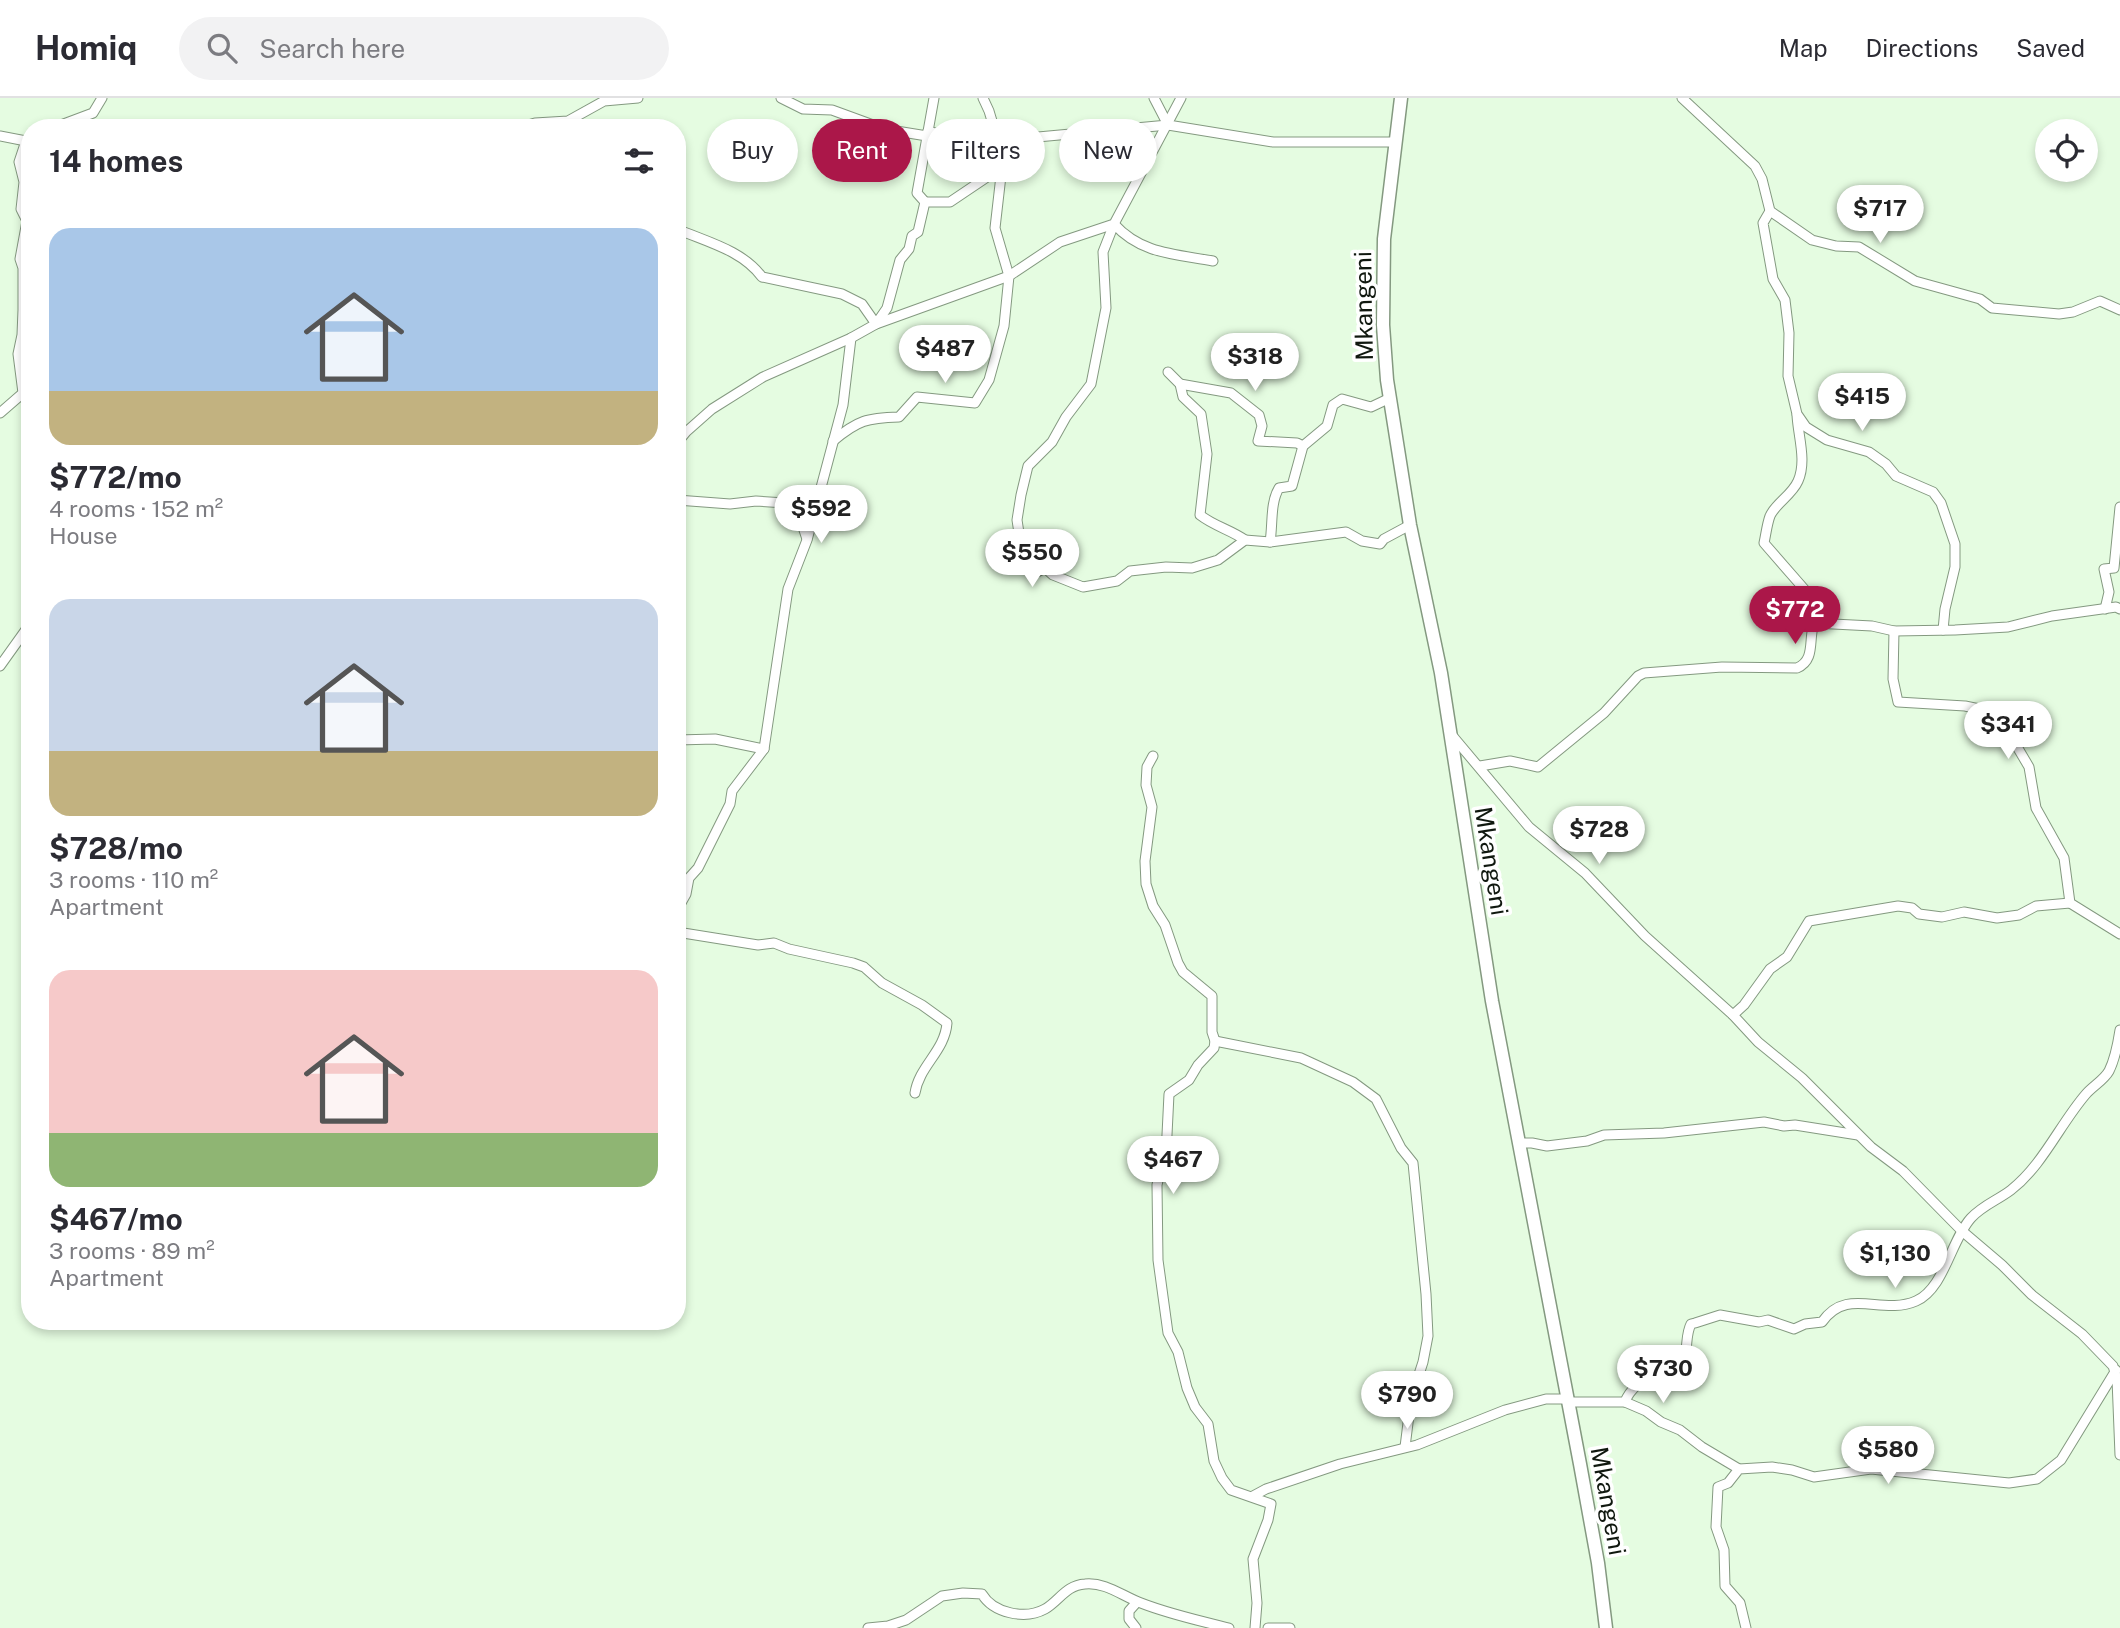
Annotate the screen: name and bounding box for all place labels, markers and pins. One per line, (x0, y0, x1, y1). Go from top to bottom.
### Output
pin: $717 (1839, 186, 1921, 245)
pin: $487 (904, 326, 986, 385)
pin: $318 (1214, 334, 1296, 393)
pin: $415 (1821, 374, 1903, 433)
pin: $592 (780, 486, 862, 545)
pin: $550 (991, 530, 1073, 589)
pin: $772 (1754, 587, 1836, 646)
pin: $341 (1967, 702, 2049, 761)
pin: $728 (1558, 806, 1640, 866)
pin: $467 (1132, 1136, 1214, 1196)
pin: $1,130 (1838, 1230, 1952, 1290)
pin: $730 (1622, 1346, 1704, 1405)
pin: $790 (1366, 1372, 1448, 1431)
pin: $580 (1847, 1426, 1929, 1486)

